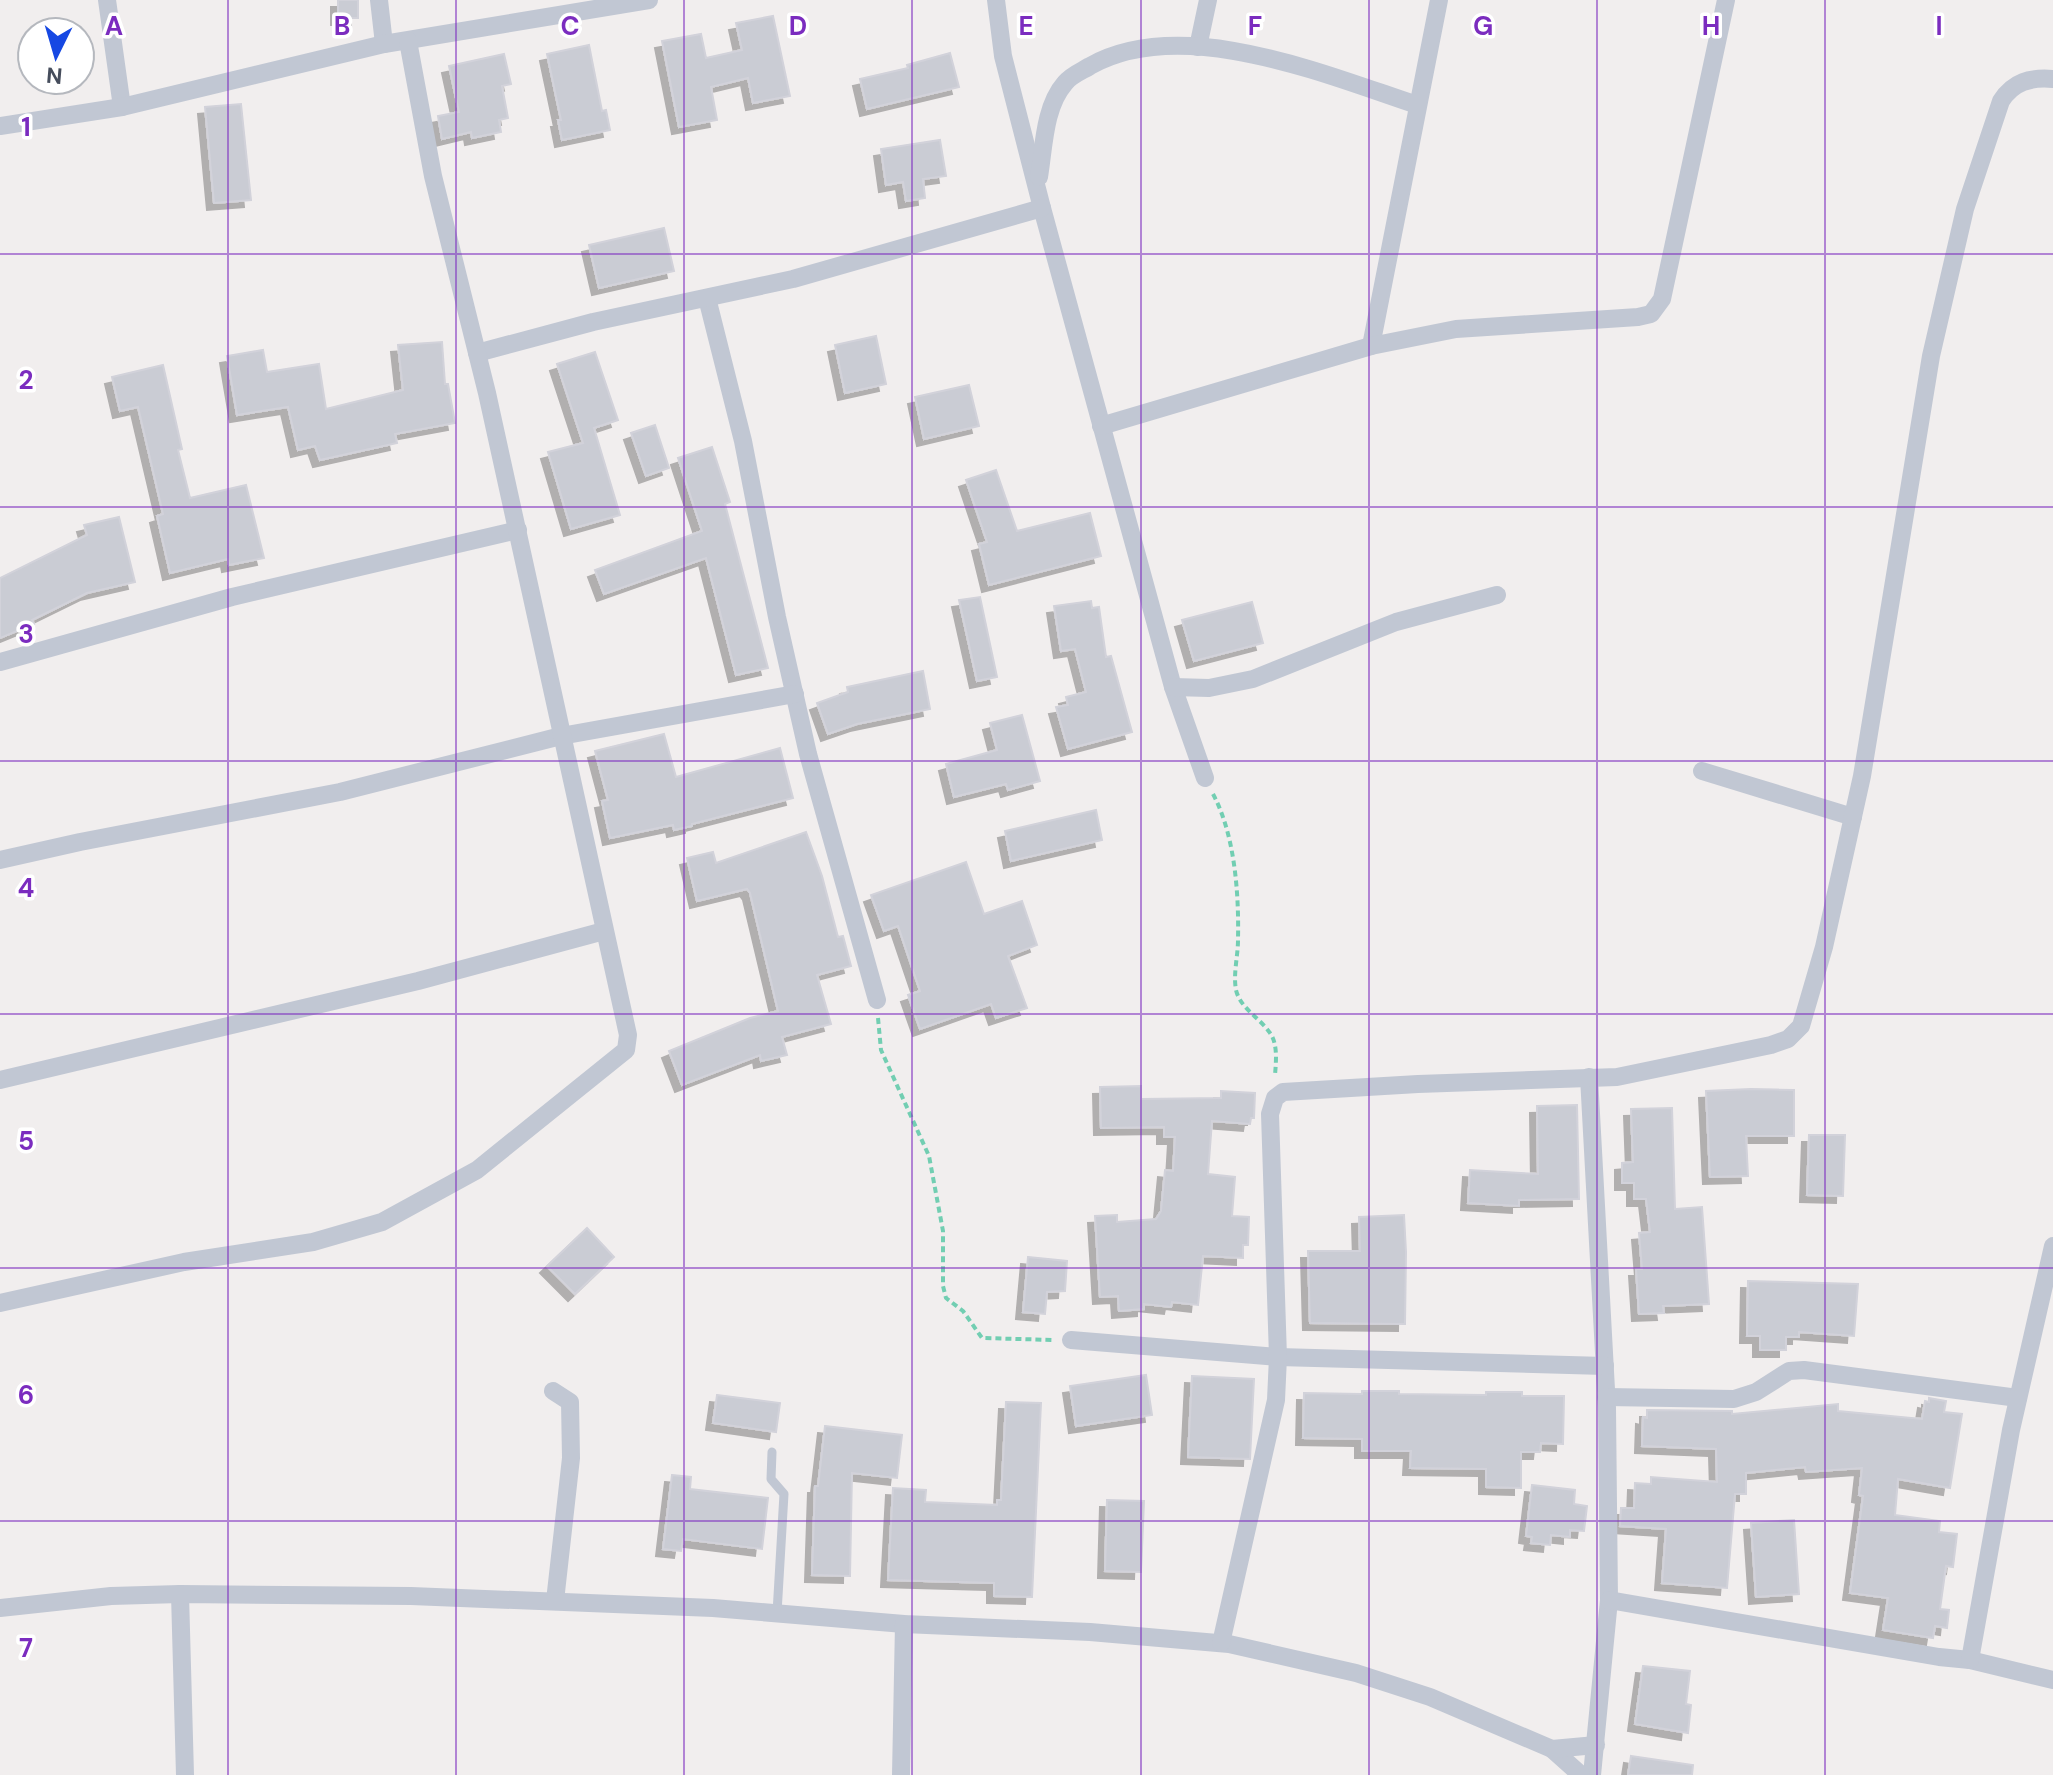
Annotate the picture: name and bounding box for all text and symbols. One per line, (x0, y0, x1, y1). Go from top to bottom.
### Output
text: A (105, 9, 123, 43)
text: B (334, 9, 350, 43)
text: C (560, 9, 580, 43)
text: D (789, 9, 807, 43)
text: E (1018, 9, 1034, 43)
text: F (1248, 9, 1262, 43)
text: G (1473, 9, 1493, 43)
text: H (1702, 9, 1720, 43)
text: I (1935, 9, 1943, 43)
north arrow (16, 16, 96, 96)
text: N (45, 60, 64, 91)
text: 1 (21, 110, 31, 144)
text: 2 (18, 363, 34, 397)
text: 3 (18, 617, 34, 651)
text: 4 (18, 871, 34, 905)
text: 5 (18, 1124, 34, 1158)
text: 6 (18, 1378, 34, 1412)
text: 7 (19, 1631, 33, 1665)

